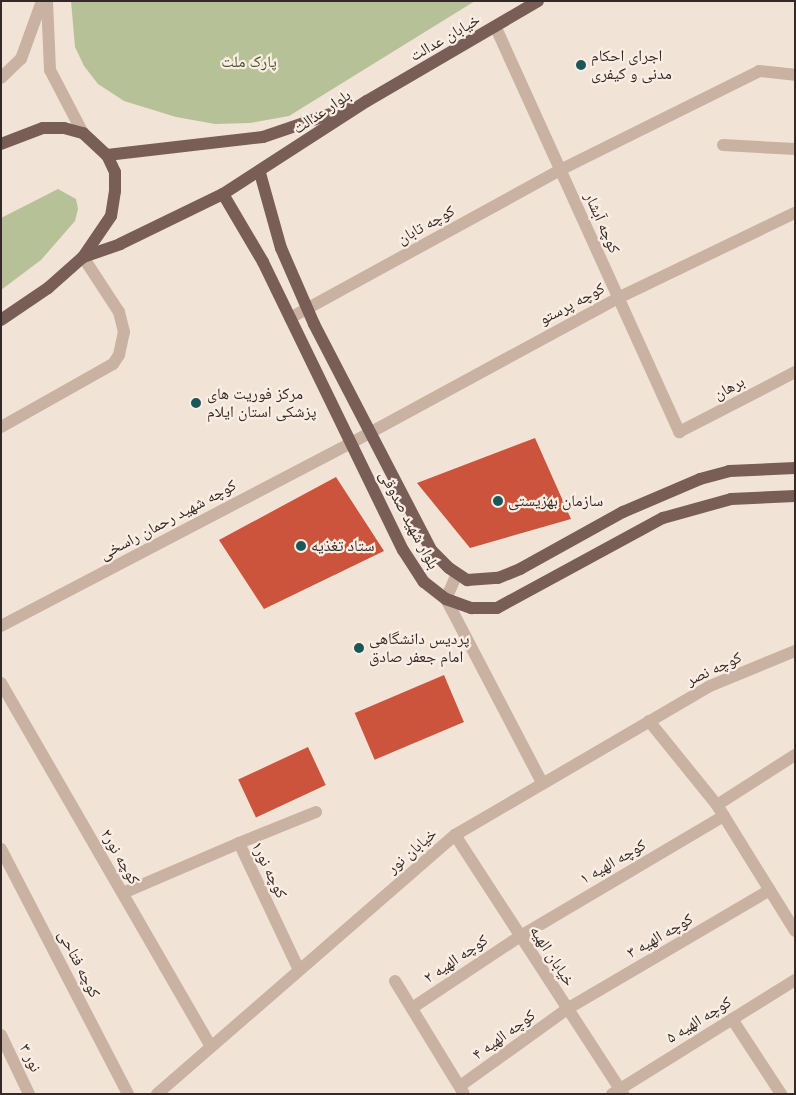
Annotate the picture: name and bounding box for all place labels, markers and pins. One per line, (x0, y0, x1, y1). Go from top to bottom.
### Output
place label: اجرای احکام مدنی و کیفری (591, 46, 672, 84)
marker: اجرای احکام مدنی و کیفری (575, 59, 587, 71)
place label: مرکز فوریت های پزشکی استان ایلام (207, 384, 316, 422)
marker: مرکز فوریت های پزشکی استان ایلام (189, 396, 203, 410)
place label: سازمان بهزیستی (508, 491, 603, 511)
marker: سازمان بهزیستی (492, 495, 504, 507)
place label: ستاد تغذیه (311, 536, 374, 556)
marker: ستاد تغذیه (295, 540, 307, 552)
place label: پردیس دانشگاهی امام جعفر صادق (369, 629, 469, 667)
marker: پردیس دانشگاهی امام جعفر صادق (353, 642, 365, 654)

